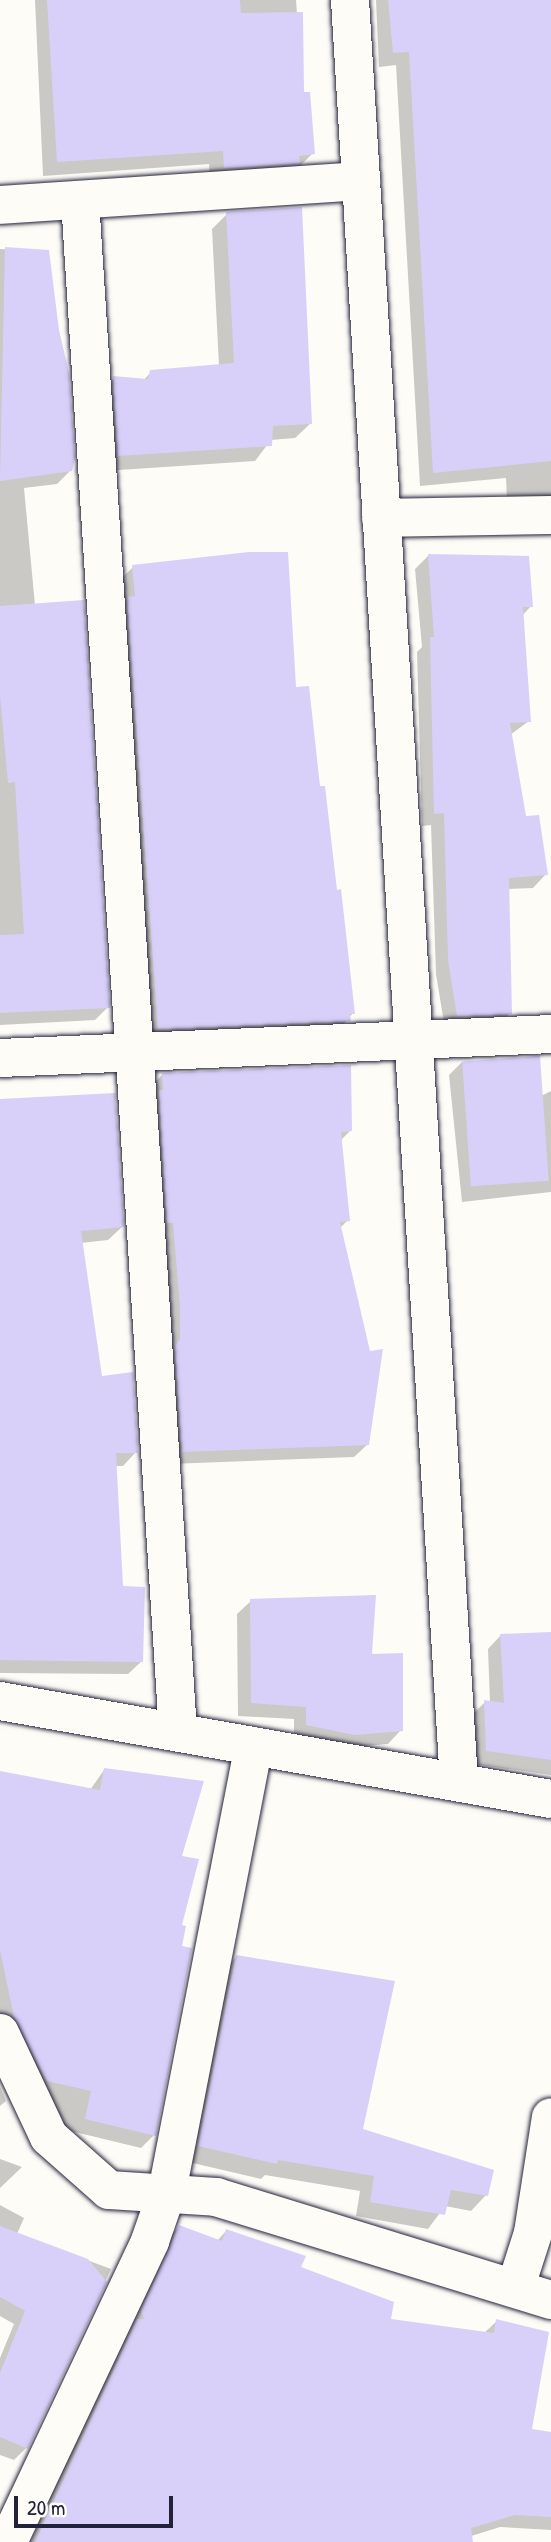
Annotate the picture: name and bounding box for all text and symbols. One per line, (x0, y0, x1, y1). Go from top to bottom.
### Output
scale bar (18, 2482, 177, 2526)
text: 20 m (27, 2493, 65, 2522)

